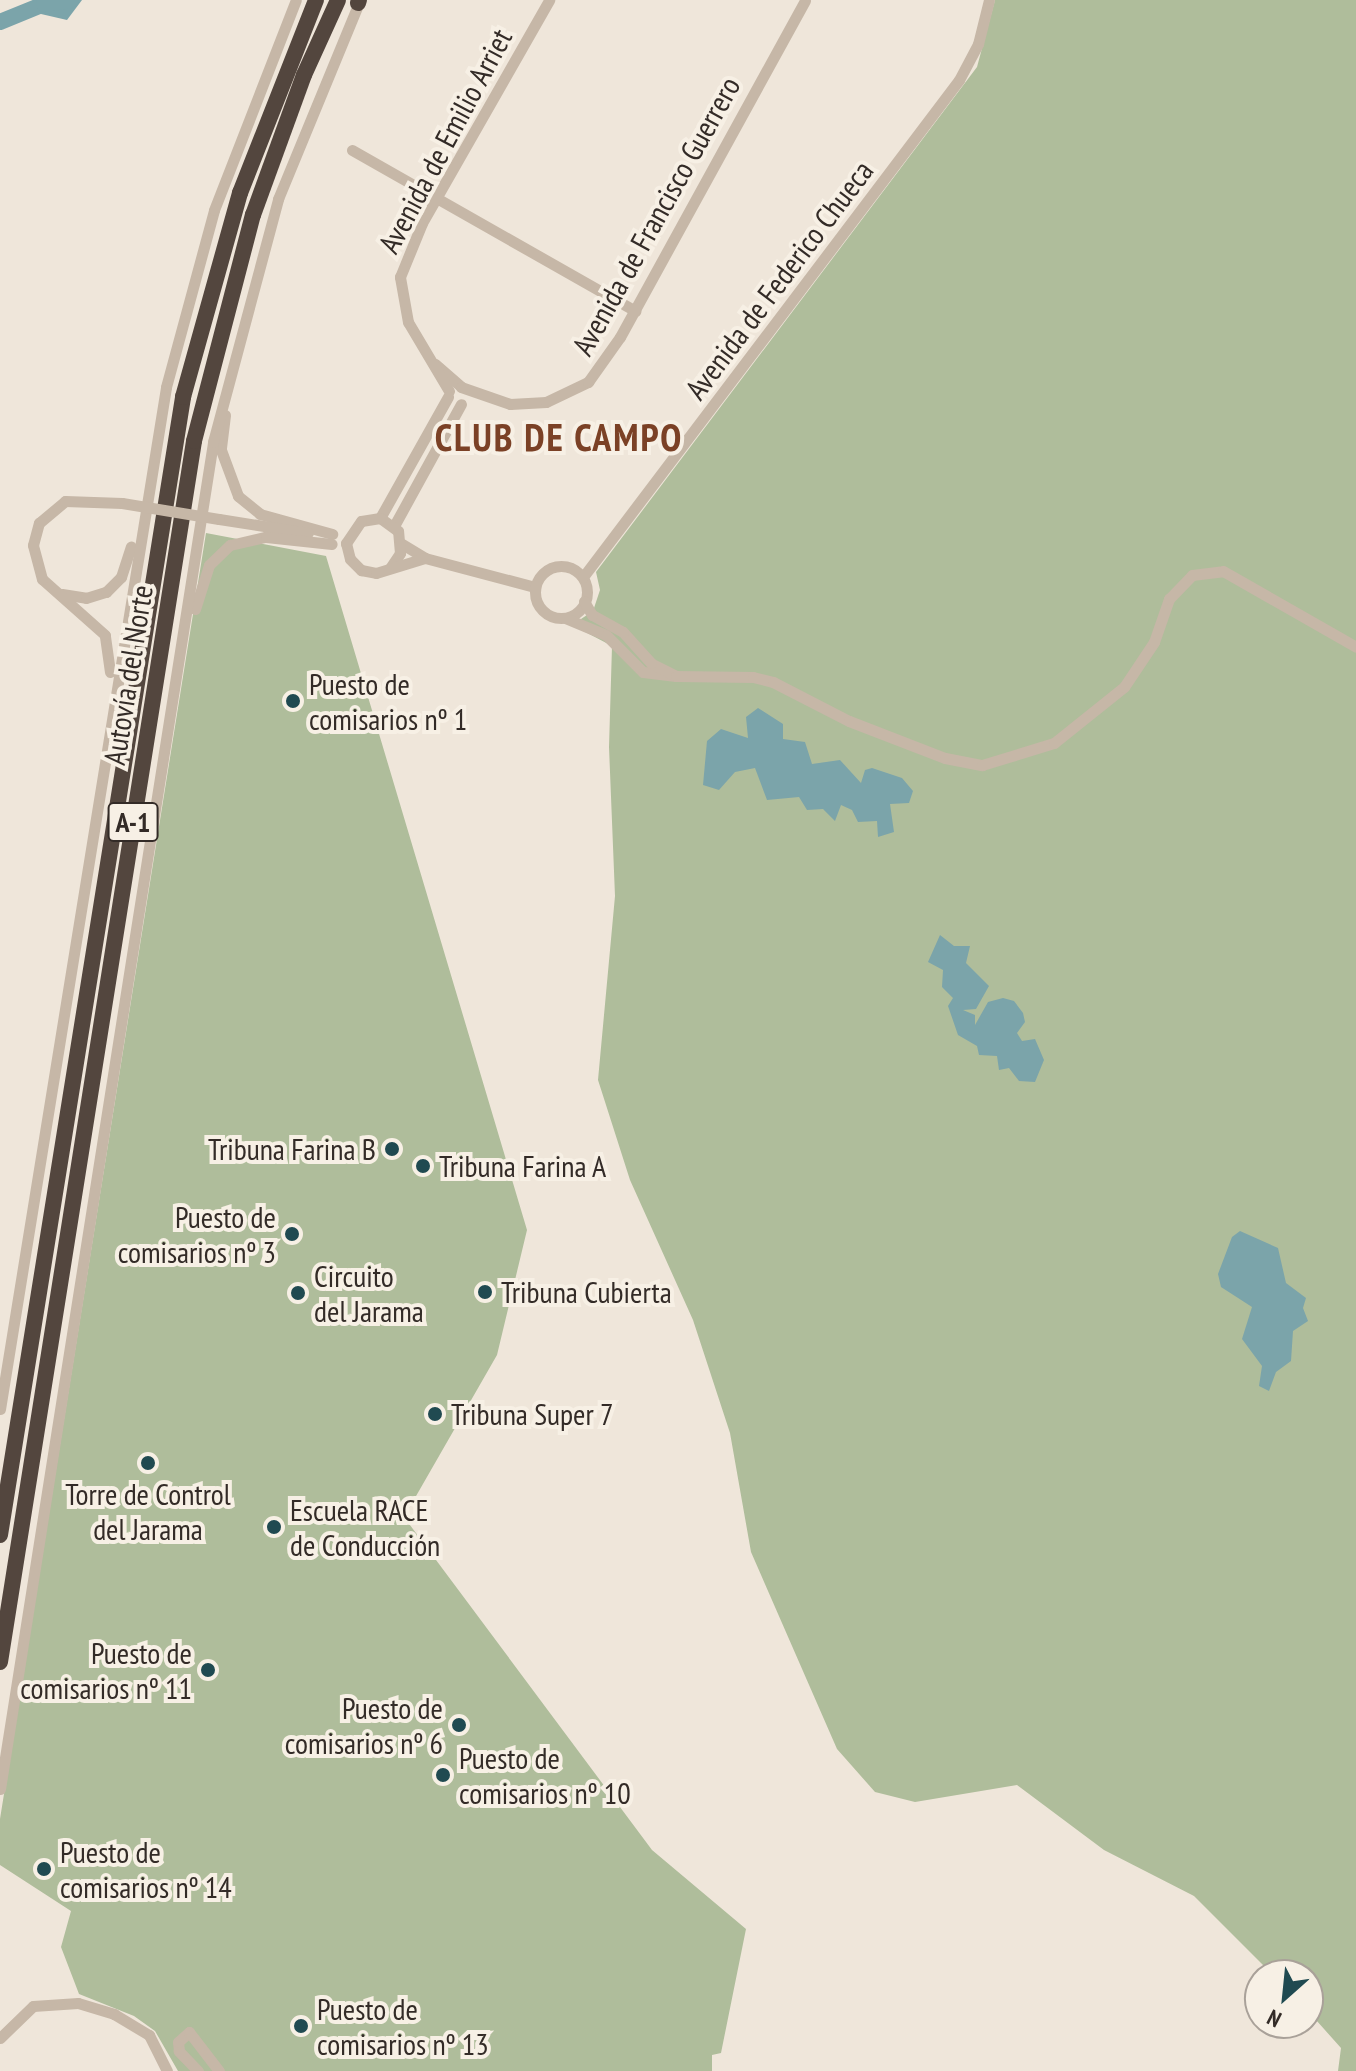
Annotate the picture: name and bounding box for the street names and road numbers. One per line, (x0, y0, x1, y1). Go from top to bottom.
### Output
street label: Avenida de Emilio Arriet (371, 22, 519, 260)
street label: Avenida de Francisco Guerrero (564, 70, 748, 362)
street label: Avenida de Federico Chueca (678, 154, 880, 406)
street label: Autovía del Norte (96, 583, 160, 767)
road number: A-1 (107, 798, 159, 846)

